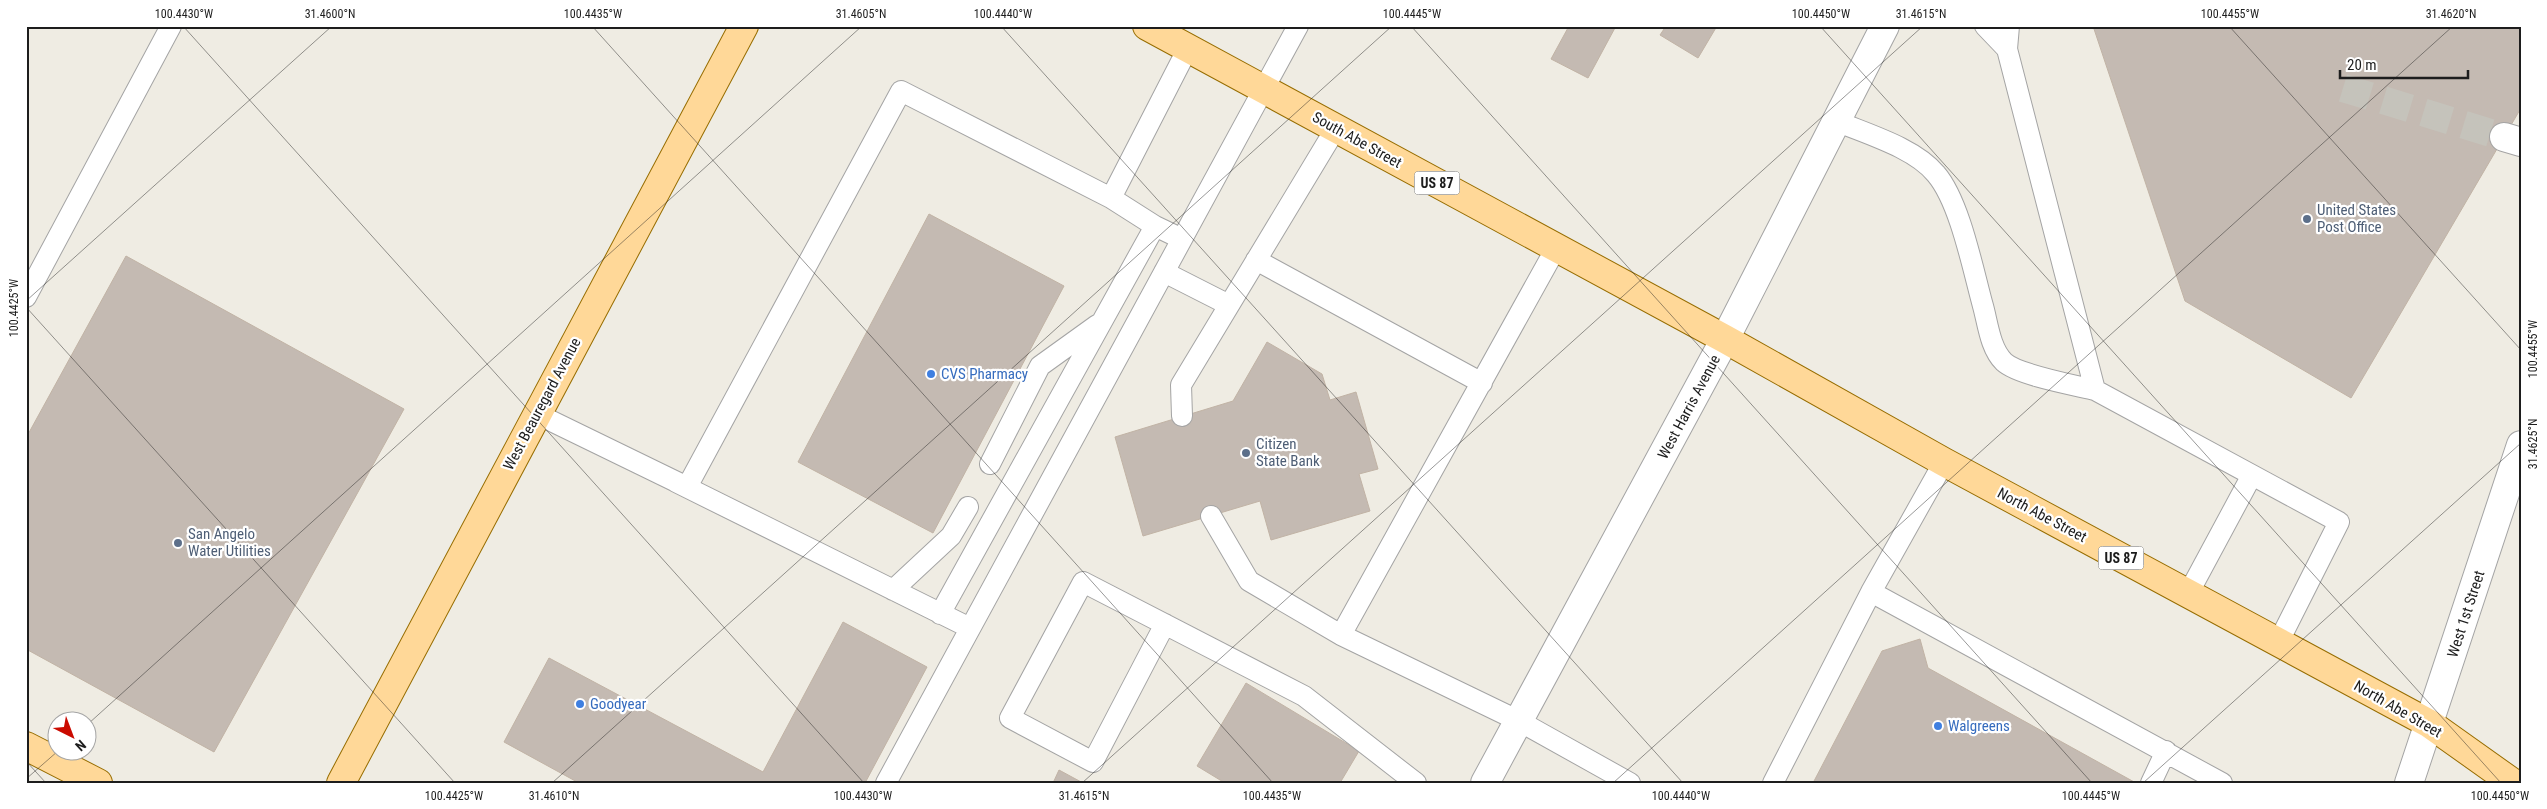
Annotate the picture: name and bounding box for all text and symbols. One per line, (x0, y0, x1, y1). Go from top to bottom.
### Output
text: 100.4430°W (155, 7, 213, 21)
text: 31.4600°N (305, 7, 355, 21)
text: 100.4435°W (564, 7, 622, 21)
text: 31.4605°N (836, 7, 886, 21)
text: 100.4440°W (974, 7, 1032, 21)
text: 100.4445°W (1383, 7, 1441, 21)
text: 100.4450°W (1792, 7, 1850, 21)
text: 31.4615°N (1896, 7, 1946, 21)
text: 100.4455°W (2201, 7, 2259, 21)
text: 31.4620°N (2426, 7, 2476, 21)
scale bar (2340, 48, 2467, 80)
text: 20 m (2347, 56, 2377, 74)
street label: South Abe Street (1309, 108, 1405, 172)
road number: US 87 (1414, 172, 1460, 194)
place label: United States Post Office (2317, 201, 2396, 236)
marker: United States Post Office (2301, 213, 2313, 225)
text: 100.4425°W (7, 279, 21, 337)
text: 100.4455°W (2526, 320, 2540, 378)
street label: West Beauregard Avenue (500, 335, 584, 473)
street label: West Harris Avenue (1654, 352, 1724, 462)
place label: CVS Pharmacy (941, 365, 1028, 383)
marker: CVS Pharmacy (925, 368, 937, 380)
text: 31.4625°N (2526, 419, 2540, 469)
place label: Citizen State Bank (1256, 435, 1320, 470)
marker: Citizen State Bank (1240, 447, 1252, 459)
street label: North Abe Street (1994, 484, 2090, 546)
place label: San Angelo Water Utilities (188, 525, 271, 560)
marker: San Angelo Water Utilities (172, 537, 184, 549)
road number: US 87 (2098, 546, 2144, 570)
street label: West 1st Street (2443, 568, 2489, 660)
street label: North Abe Street (2351, 677, 2445, 741)
place label: Goodyear (590, 695, 647, 713)
marker: Goodyear (574, 698, 586, 710)
north arrow (48, 712, 98, 762)
place label: Walgreens (1948, 717, 2010, 735)
marker: Walgreens (1932, 720, 1944, 732)
text: N (72, 737, 89, 754)
text: 100.4425°W (425, 789, 483, 803)
text: 31.4610°N (529, 789, 579, 803)
text: 100.4430°W (834, 789, 892, 803)
text: 31.4615°N (1059, 789, 1109, 803)
text: 100.4435°W (1243, 789, 1301, 803)
text: 100.4440°W (1652, 789, 1710, 803)
text: 100.4445°W (2062, 789, 2120, 803)
text: 100.4450°W (2471, 789, 2529, 803)

